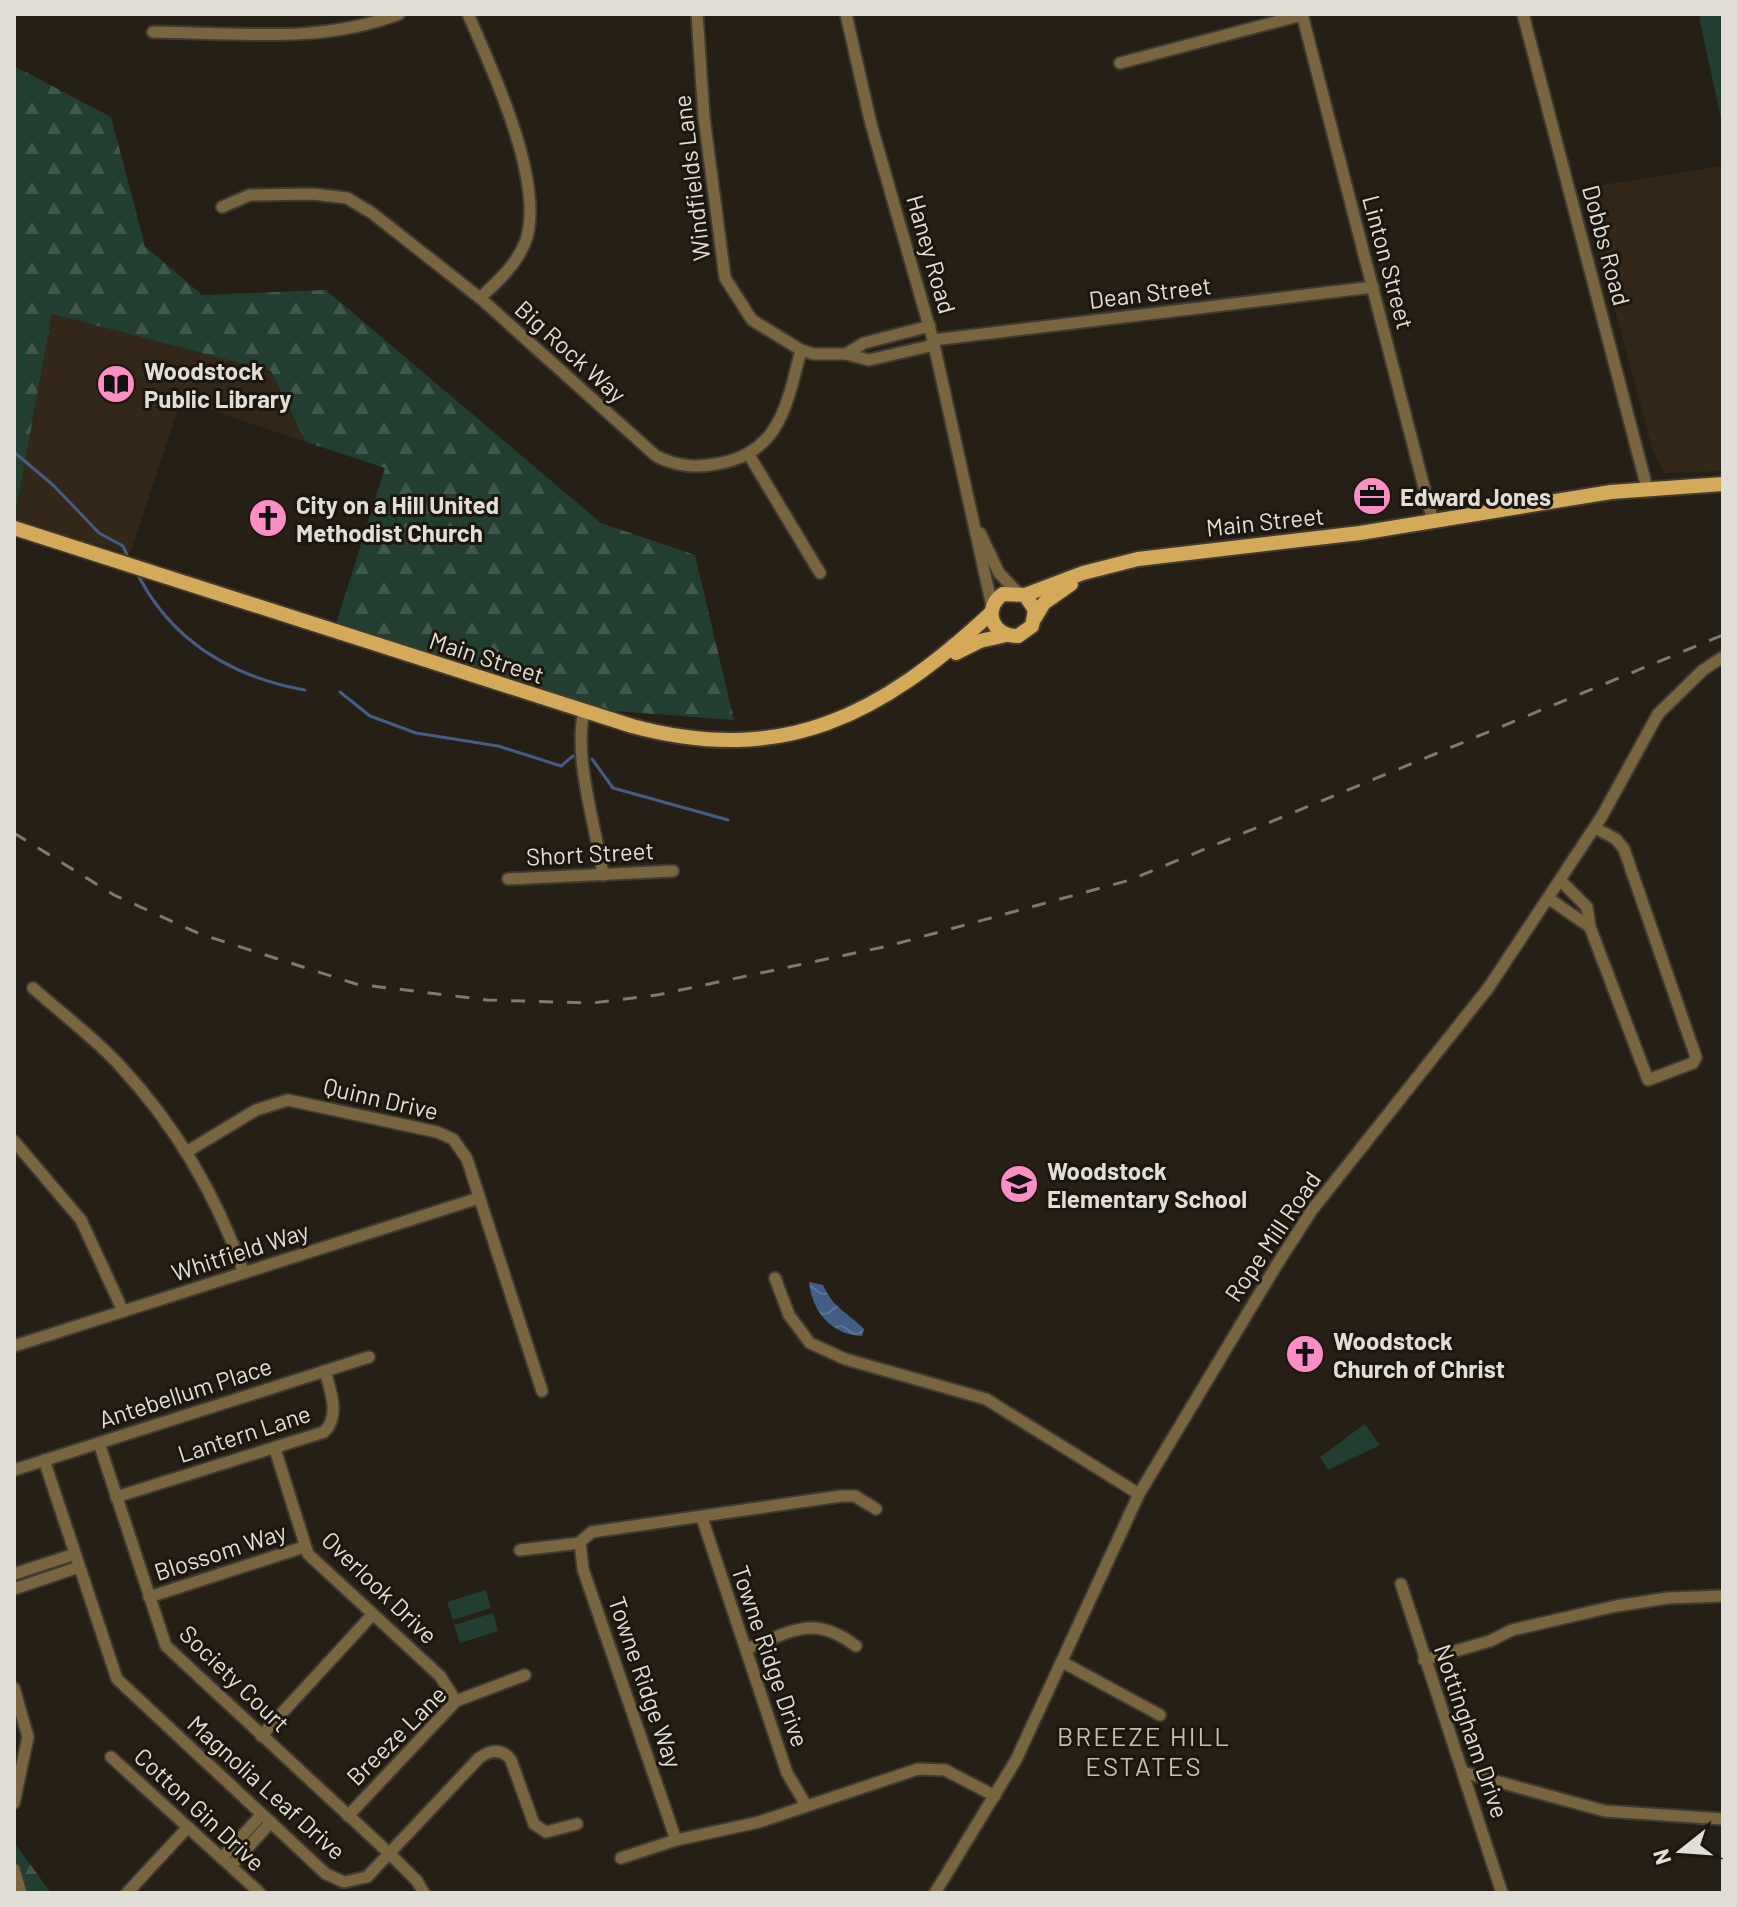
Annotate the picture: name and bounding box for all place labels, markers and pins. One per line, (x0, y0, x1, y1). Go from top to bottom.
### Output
place label: Woodstock Public Library (144, 356, 291, 413)
library icon: Woodstock Public Library (95, 363, 137, 405)
office icon: Edward Jones (1351, 475, 1393, 517)
place label: Edward Jones (1400, 482, 1551, 511)
place label: City on a Hill United Methodist Church (296, 490, 499, 547)
church icon: City on a Hill United Methodist Church (247, 497, 289, 539)
place label: Woodstock Elementary School (1047, 1156, 1247, 1213)
school or university icon: Woodstock Elementary School (998, 1163, 1040, 1205)
place label: Woodstock Church of Christ (1333, 1326, 1505, 1383)
church icon: Woodstock Church of Christ (1284, 1333, 1326, 1375)

